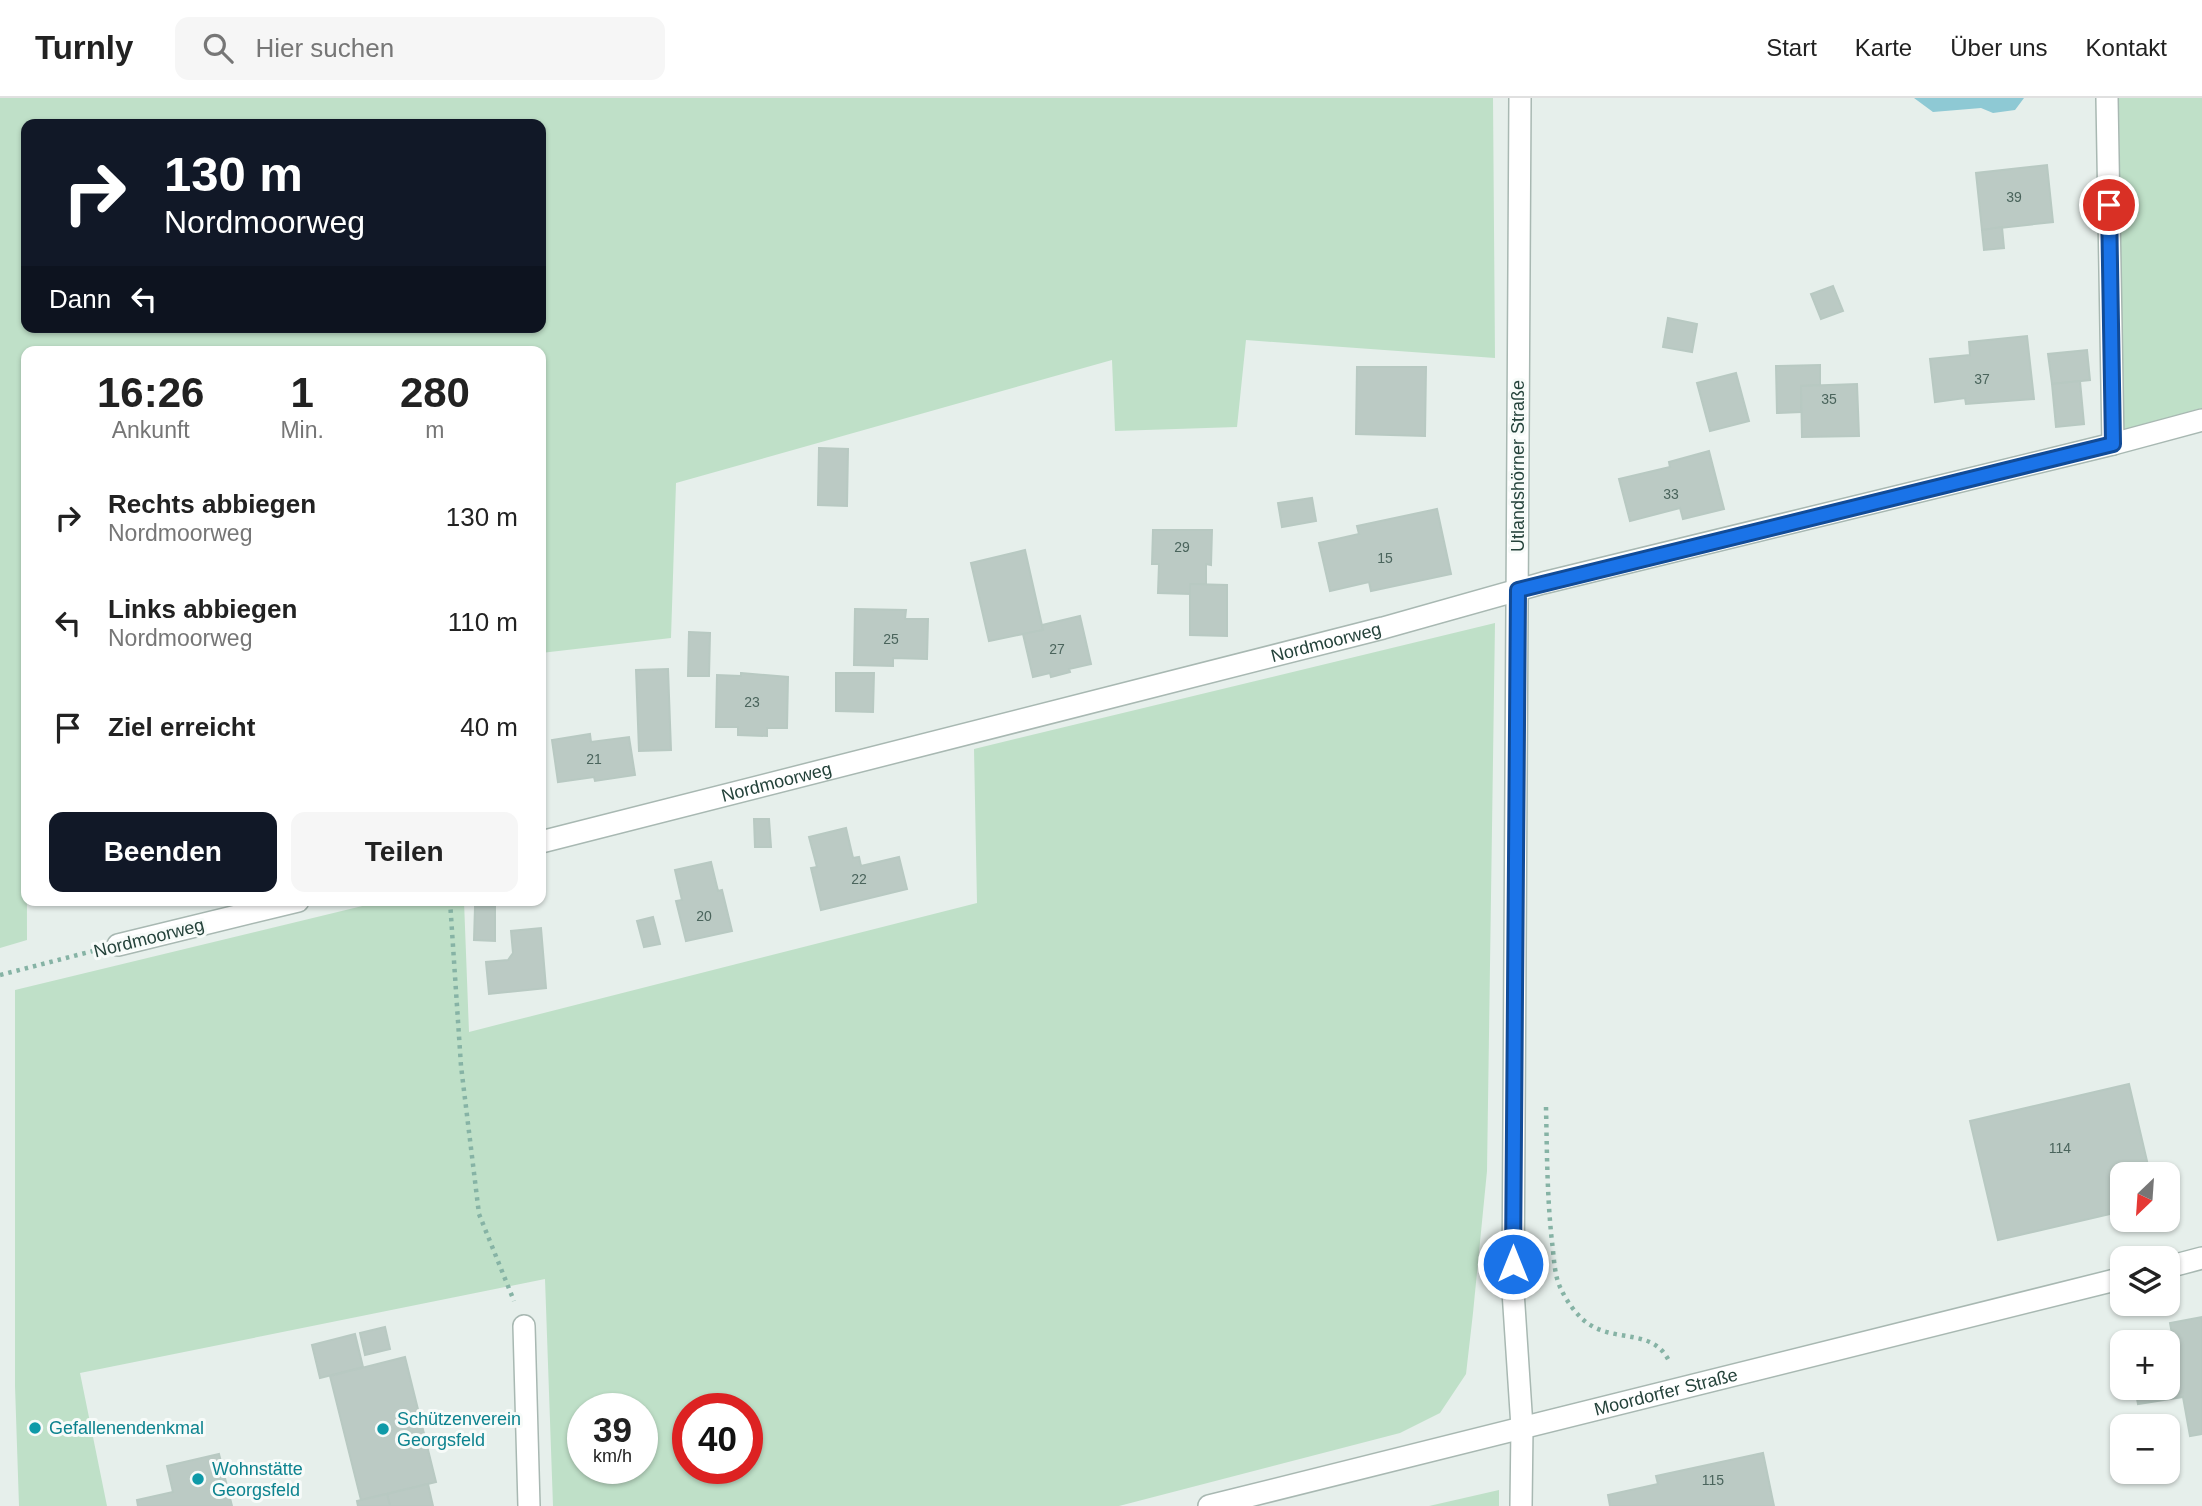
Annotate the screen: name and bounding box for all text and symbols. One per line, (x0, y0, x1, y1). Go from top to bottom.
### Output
search box (175, 17, 665, 80)
text: Turnly (35, 29, 133, 66)
icon: search (199, 29, 237, 67)
text: Hier suchen (255, 33, 394, 63)
text: Start (1766, 34, 1817, 61)
text: Karte (1855, 34, 1912, 61)
text: Über uns (1950, 34, 2048, 61)
text: Kontakt (2086, 34, 2167, 61)
icon: right (49, 147, 140, 238)
text: 130 m (164, 147, 303, 201)
pin (2079, 175, 2139, 235)
icon: arrive (2090, 186, 2128, 224)
house number: 39 (2006, 189, 2022, 205)
text: Nordmoorweg (164, 204, 365, 240)
icon: left (125, 280, 163, 318)
text: Dann (49, 284, 111, 314)
text: 16:26 (97, 369, 204, 416)
text: 1 (290, 369, 314, 416)
text: 280 (400, 369, 470, 416)
house number: 37 (1974, 371, 1990, 387)
street label: Utlandshörner Straße (1508, 380, 1528, 552)
house number: 35 (1821, 391, 1837, 407)
text: Ankunft (112, 417, 190, 443)
text: Min. (280, 417, 324, 443)
text: m (425, 417, 445, 443)
house number: 33 (1663, 486, 1679, 502)
text: Rechts abbiegen (108, 489, 316, 519)
icon: right (49, 499, 87, 537)
text: 130 m (446, 502, 518, 532)
text: Nordmoorweg (108, 520, 252, 546)
house number: 29 (1174, 539, 1190, 555)
house number: 15 (1377, 550, 1393, 566)
text: Links abbiegen (108, 594, 297, 624)
icon: left (49, 604, 87, 642)
text: 110 m (448, 607, 518, 637)
street label: Nordmoorweg (1269, 619, 1383, 666)
text: Nordmoorweg (108, 625, 252, 651)
house number: 25 (883, 631, 899, 647)
house number: 27 (1049, 641, 1065, 657)
house number: 23 (744, 694, 760, 710)
icon: arrive (49, 709, 87, 747)
text: Ziel erreicht (108, 712, 255, 742)
text: 40 m (460, 712, 518, 742)
house number: 21 (586, 751, 602, 767)
street label: Nordmoorweg (719, 759, 834, 806)
button: Beenden (49, 812, 277, 892)
button: Teilen (291, 812, 518, 892)
house number: 22 (851, 871, 867, 887)
house number: 20 (696, 908, 712, 924)
street label: Nordmoorweg (92, 915, 206, 961)
house number: 114 (2049, 1140, 2071, 1156)
north arrow (2110, 1162, 2180, 1232)
map controls (2110, 1162, 2180, 1484)
position arrow (1476, 1227, 1550, 1301)
button: layers (2110, 1246, 2180, 1316)
button: + (2110, 1330, 2180, 1400)
street label: Moordorfer Straße (1592, 1364, 1740, 1420)
speed limit sign: 40 (672, 1393, 763, 1484)
place label: Schützenverein Georgsfeld (397, 1409, 521, 1450)
text: 39 (593, 1410, 632, 1449)
button: − (2110, 1414, 2180, 1484)
place label: Gefallenendenkmal (49, 1418, 204, 1438)
marker: Gefallenendenkmal (27, 1420, 43, 1436)
marker: Schützenverein Georgsfeld (375, 1421, 391, 1437)
text: km/h (593, 1446, 632, 1466)
place label: Wohnstätte Georgsfeld (212, 1459, 303, 1500)
marker: Wohnstätte Georgsfeld (190, 1471, 206, 1487)
house number: 115 (1702, 1472, 1724, 1488)

